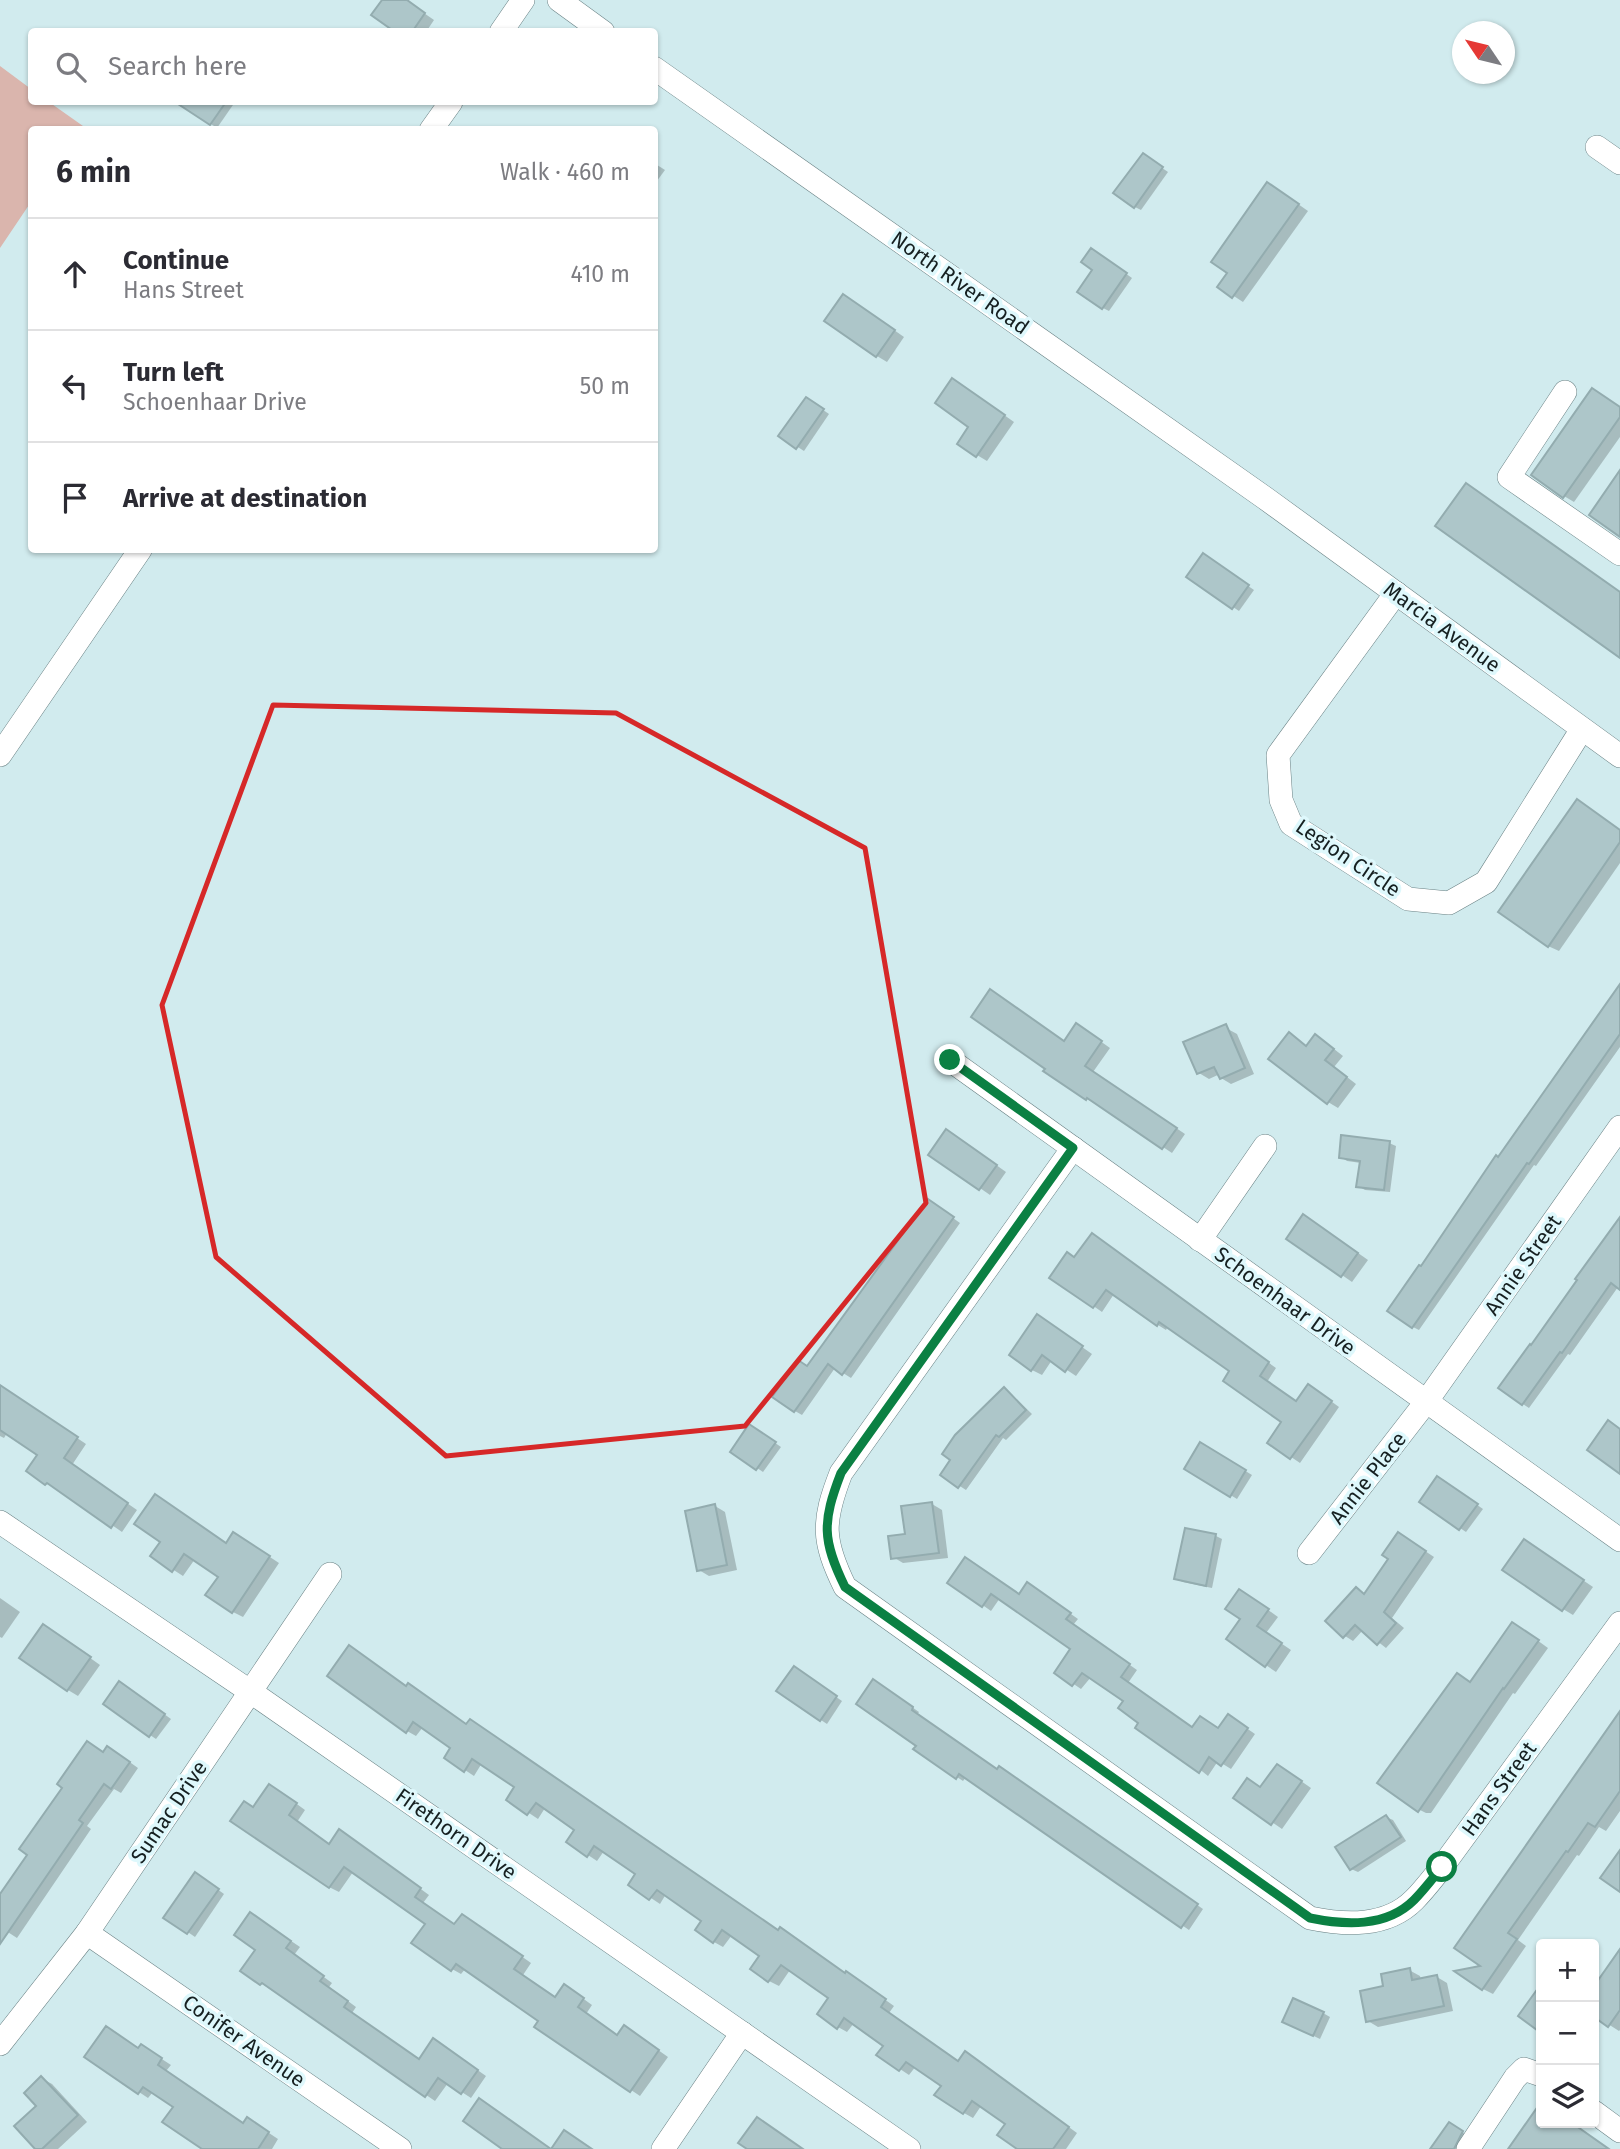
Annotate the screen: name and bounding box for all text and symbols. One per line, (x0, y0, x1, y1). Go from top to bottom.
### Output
north arrow (1452, 21, 1515, 84)
search box (28, 28, 658, 105)
icon: search (52, 48, 90, 86)
text: Search here (108, 51, 247, 82)
text: 6 min (56, 154, 131, 190)
text: Walk · 460 m (500, 158, 630, 186)
street label: North River Road (886, 226, 1034, 340)
text: Continue (123, 245, 229, 276)
icon: ahead (56, 255, 94, 293)
text: 410 m (570, 260, 630, 288)
text: Hans Street (123, 276, 244, 304)
text: Turn left (123, 357, 224, 388)
icon: left (56, 367, 94, 405)
text: 50 m (580, 372, 630, 400)
text: Schoenhaar Drive (123, 388, 307, 416)
icon: arrive (56, 479, 94, 517)
text: Arrive at destination (123, 483, 367, 514)
street label: Marcia Avenue (1379, 576, 1505, 678)
street label: Legion Circle (1291, 813, 1405, 903)
route end (934, 1044, 965, 1075)
street label: Annie Street (1479, 1209, 1567, 1320)
street label: Schoenhaar Drive (1209, 1241, 1361, 1361)
street label: Annie Place (1324, 1427, 1412, 1529)
street label: Hans Street (1456, 1736, 1542, 1841)
street label: Sumac Drive (125, 1756, 213, 1868)
street label: Firethorn Drive (390, 1783, 522, 1885)
route start (1426, 1851, 1457, 1882)
map controls (1536, 1939, 1599, 2128)
button: + (1536, 1939, 1599, 2002)
street label: Conifer Avenue (178, 1989, 310, 2093)
button: − (1536, 2002, 1599, 2065)
button: layers (1536, 2065, 1599, 2128)

